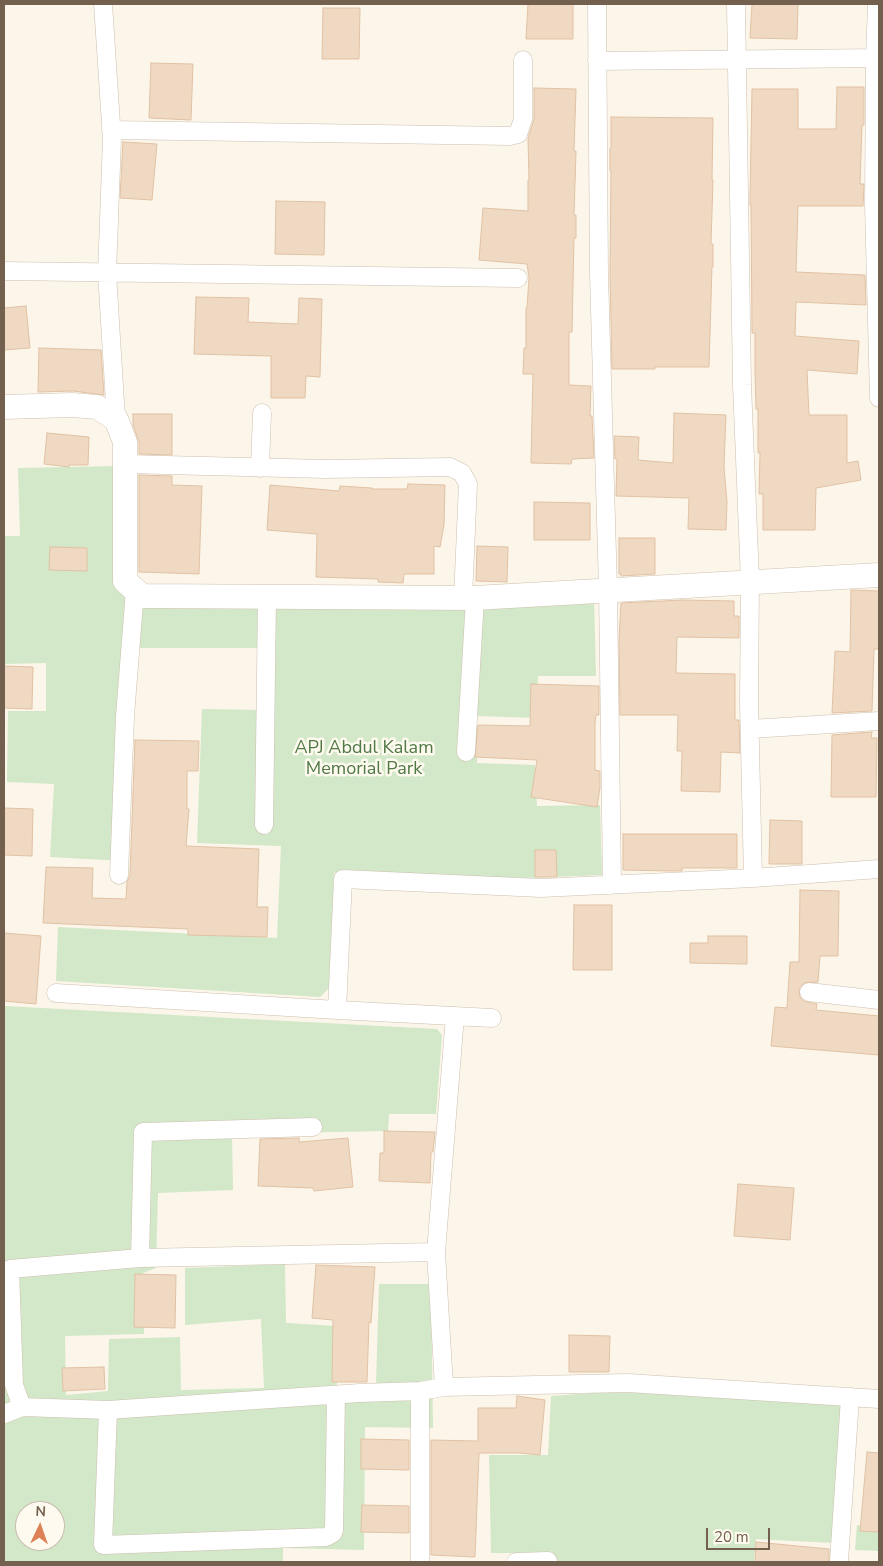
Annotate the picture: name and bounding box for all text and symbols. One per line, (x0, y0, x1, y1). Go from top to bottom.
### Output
park label: APJ Abdul Kalam Memorial Park (294, 738, 434, 781)
north arrow (15, 1501, 65, 1551)
text: N (35, 1502, 46, 1521)
scale bar (708, 1518, 772, 1550)
text: 20 m (714, 1527, 749, 1547)

